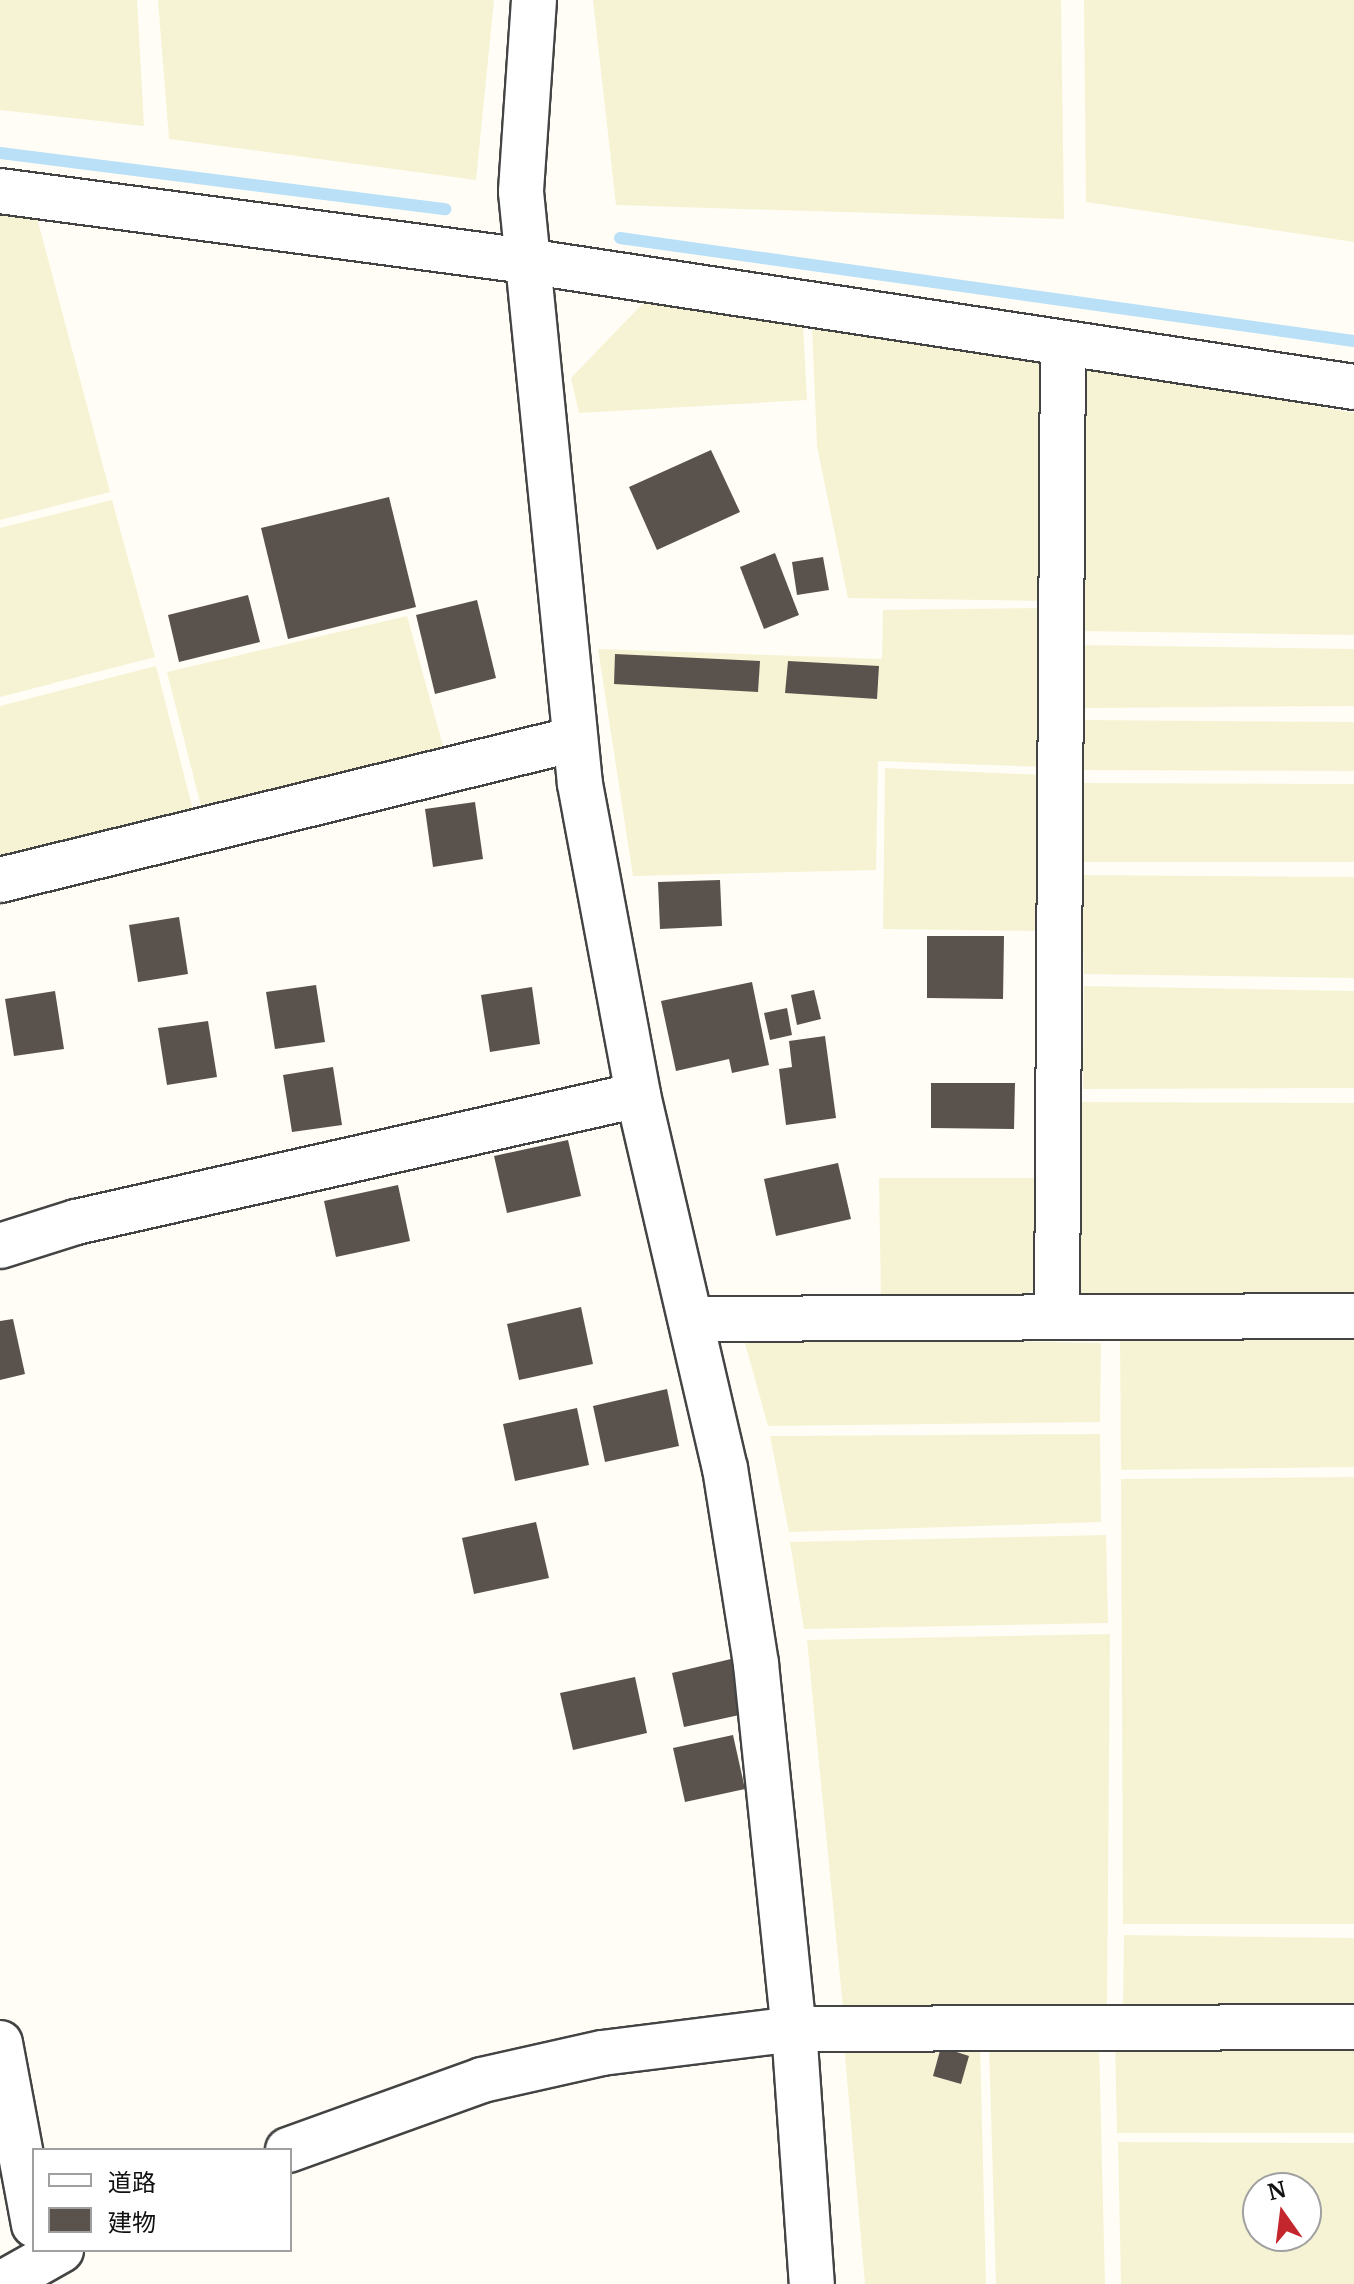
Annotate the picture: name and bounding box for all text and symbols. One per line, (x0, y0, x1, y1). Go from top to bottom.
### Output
legend (32, 2148, 292, 2252)
text: 道路 (108, 2167, 156, 2198)
north arrow (1242, 2172, 1322, 2252)
text: N (1265, 2175, 1288, 2206)
text: 建物 (108, 2207, 156, 2238)

